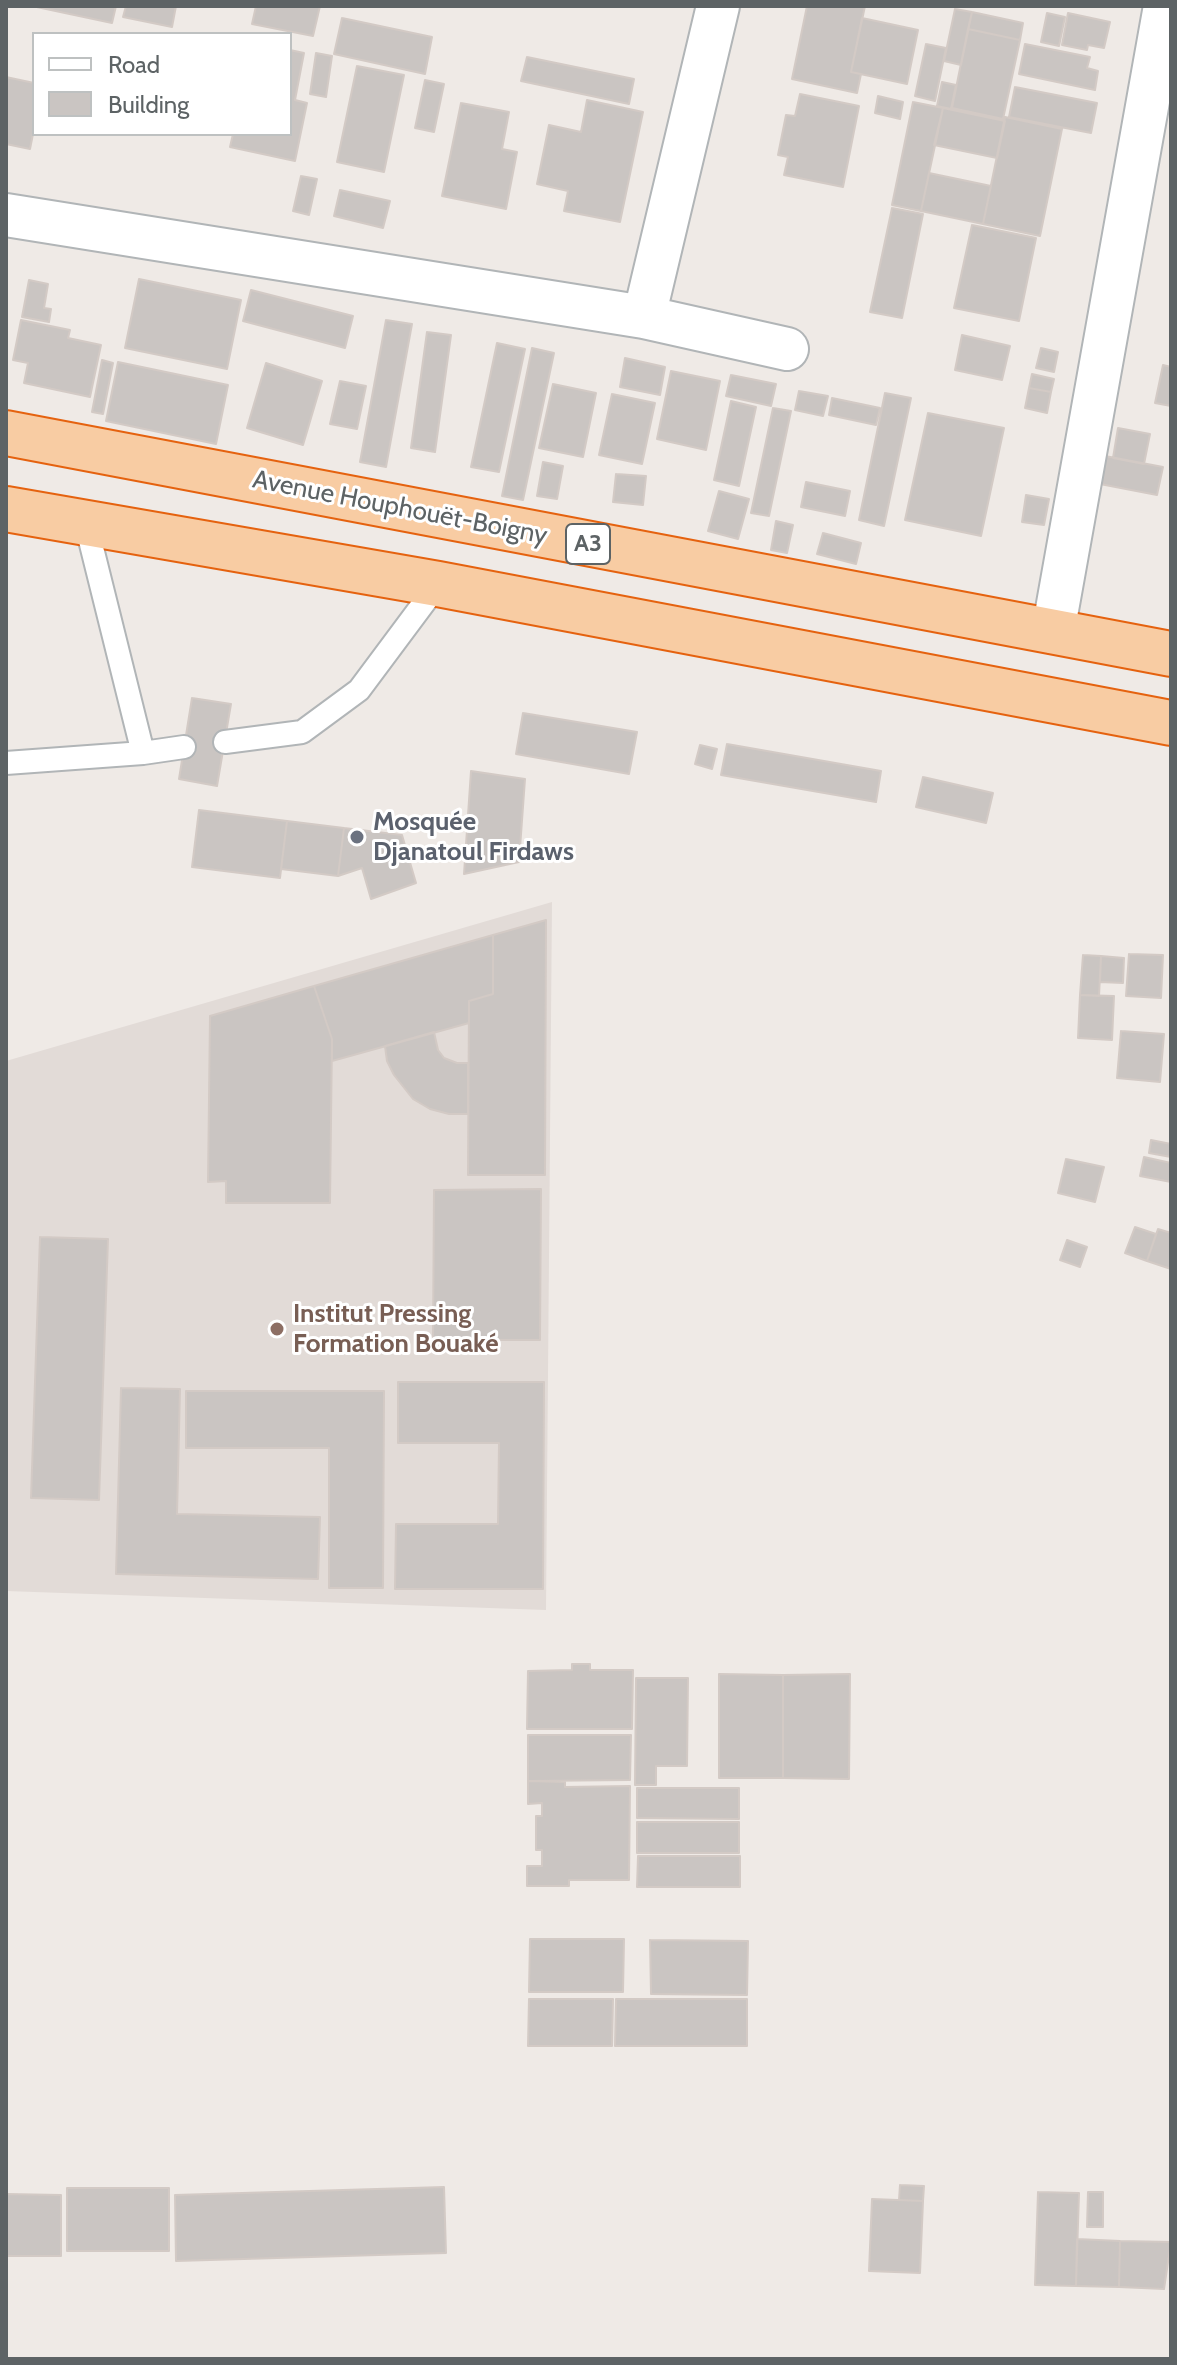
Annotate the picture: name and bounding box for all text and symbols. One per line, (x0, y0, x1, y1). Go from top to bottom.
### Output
legend (32, 32, 292, 136)
text: Road (108, 50, 160, 79)
text: Building (108, 90, 189, 119)
street label: Avenue Houphouët-Boigny (250, 464, 550, 552)
road number: A3 (566, 524, 610, 564)
place label: Mosquée Djanatoul Firdaws (373, 806, 574, 868)
marker: Mosquée Djanatoul Firdaws (348, 828, 366, 846)
place label: Institut Pressing Formation Bouaké (293, 1298, 499, 1360)
marker: Institut Pressing Formation Bouaké (268, 1320, 286, 1338)

